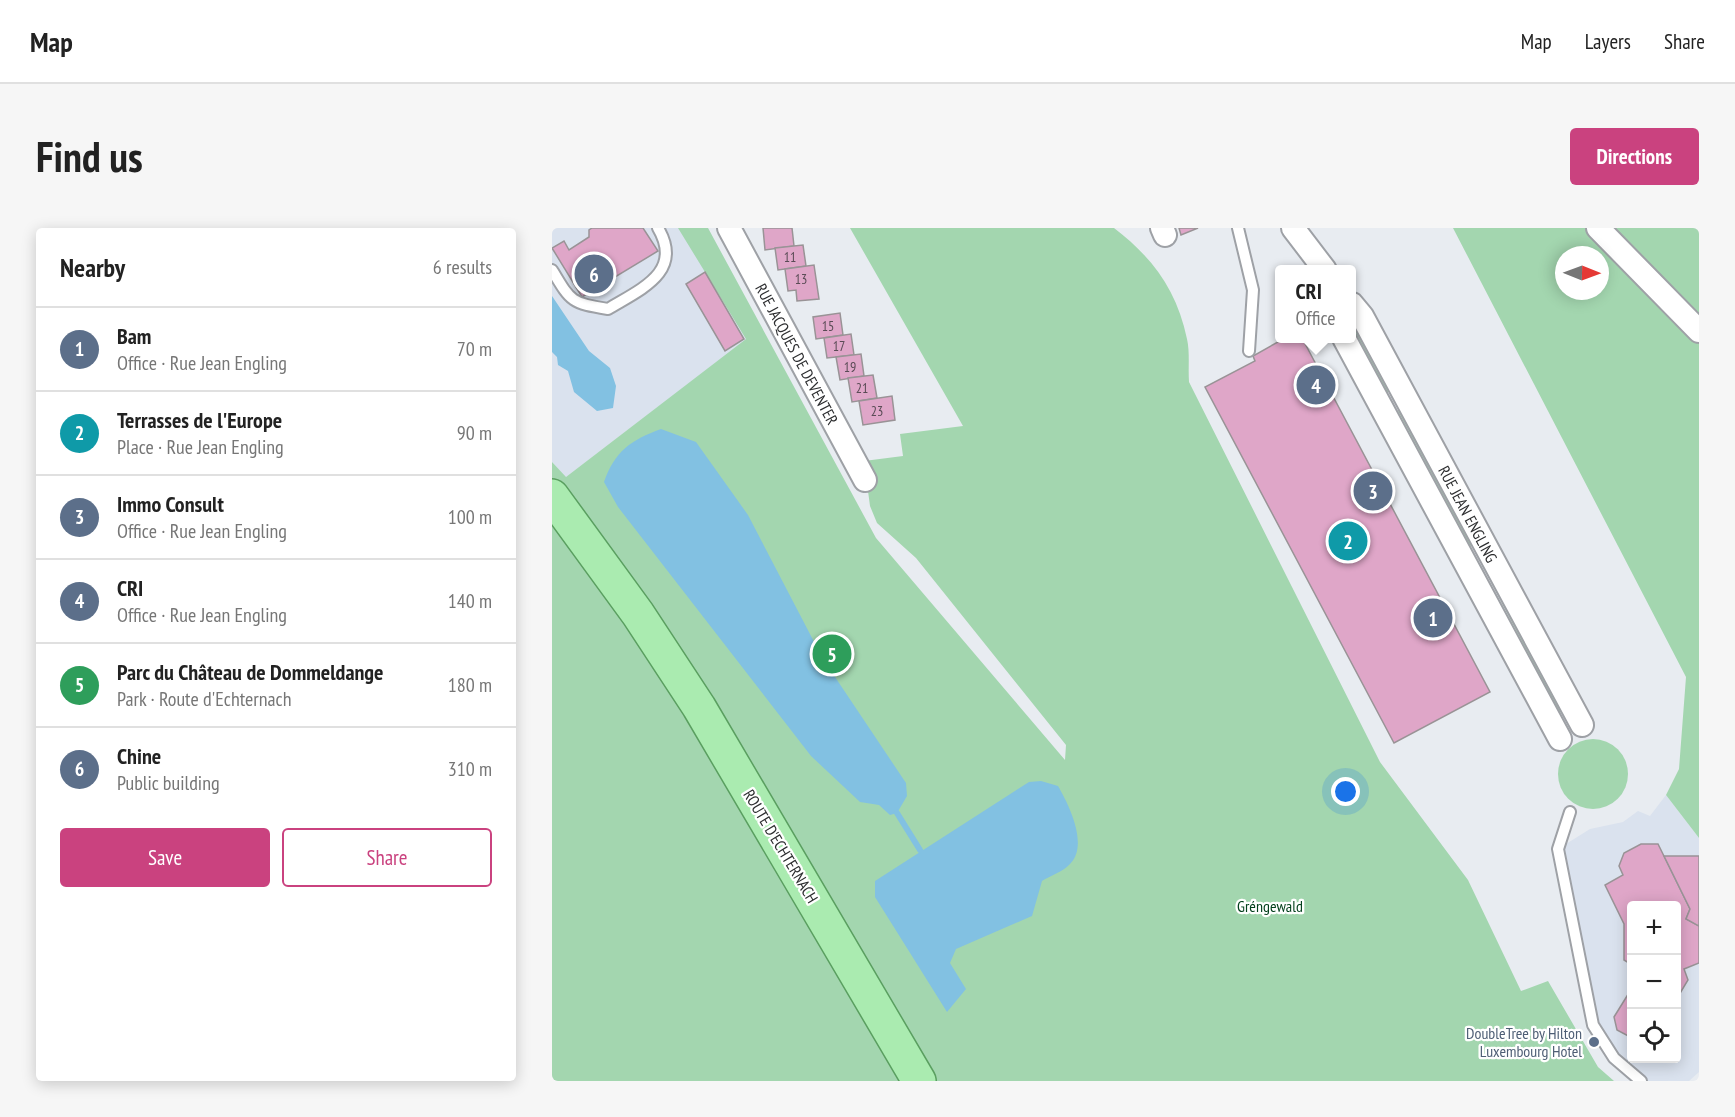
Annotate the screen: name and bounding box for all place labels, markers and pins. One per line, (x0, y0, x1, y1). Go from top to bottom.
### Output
pin: 6 (574, 252, 614, 296)
pin: 4 (1296, 362, 1335, 408)
pin: 3 (1354, 468, 1392, 514)
pin: 2 (1328, 518, 1368, 564)
pin: 1 (1414, 596, 1452, 640)
pin: 5 (812, 632, 852, 676)
place label: DoubleTree by Hilton Luxembourg Hotel (1466, 1023, 1582, 1061)
marker: DoubleTree by Hilton Luxembourg Hotel (1587, 1035, 1601, 1049)

